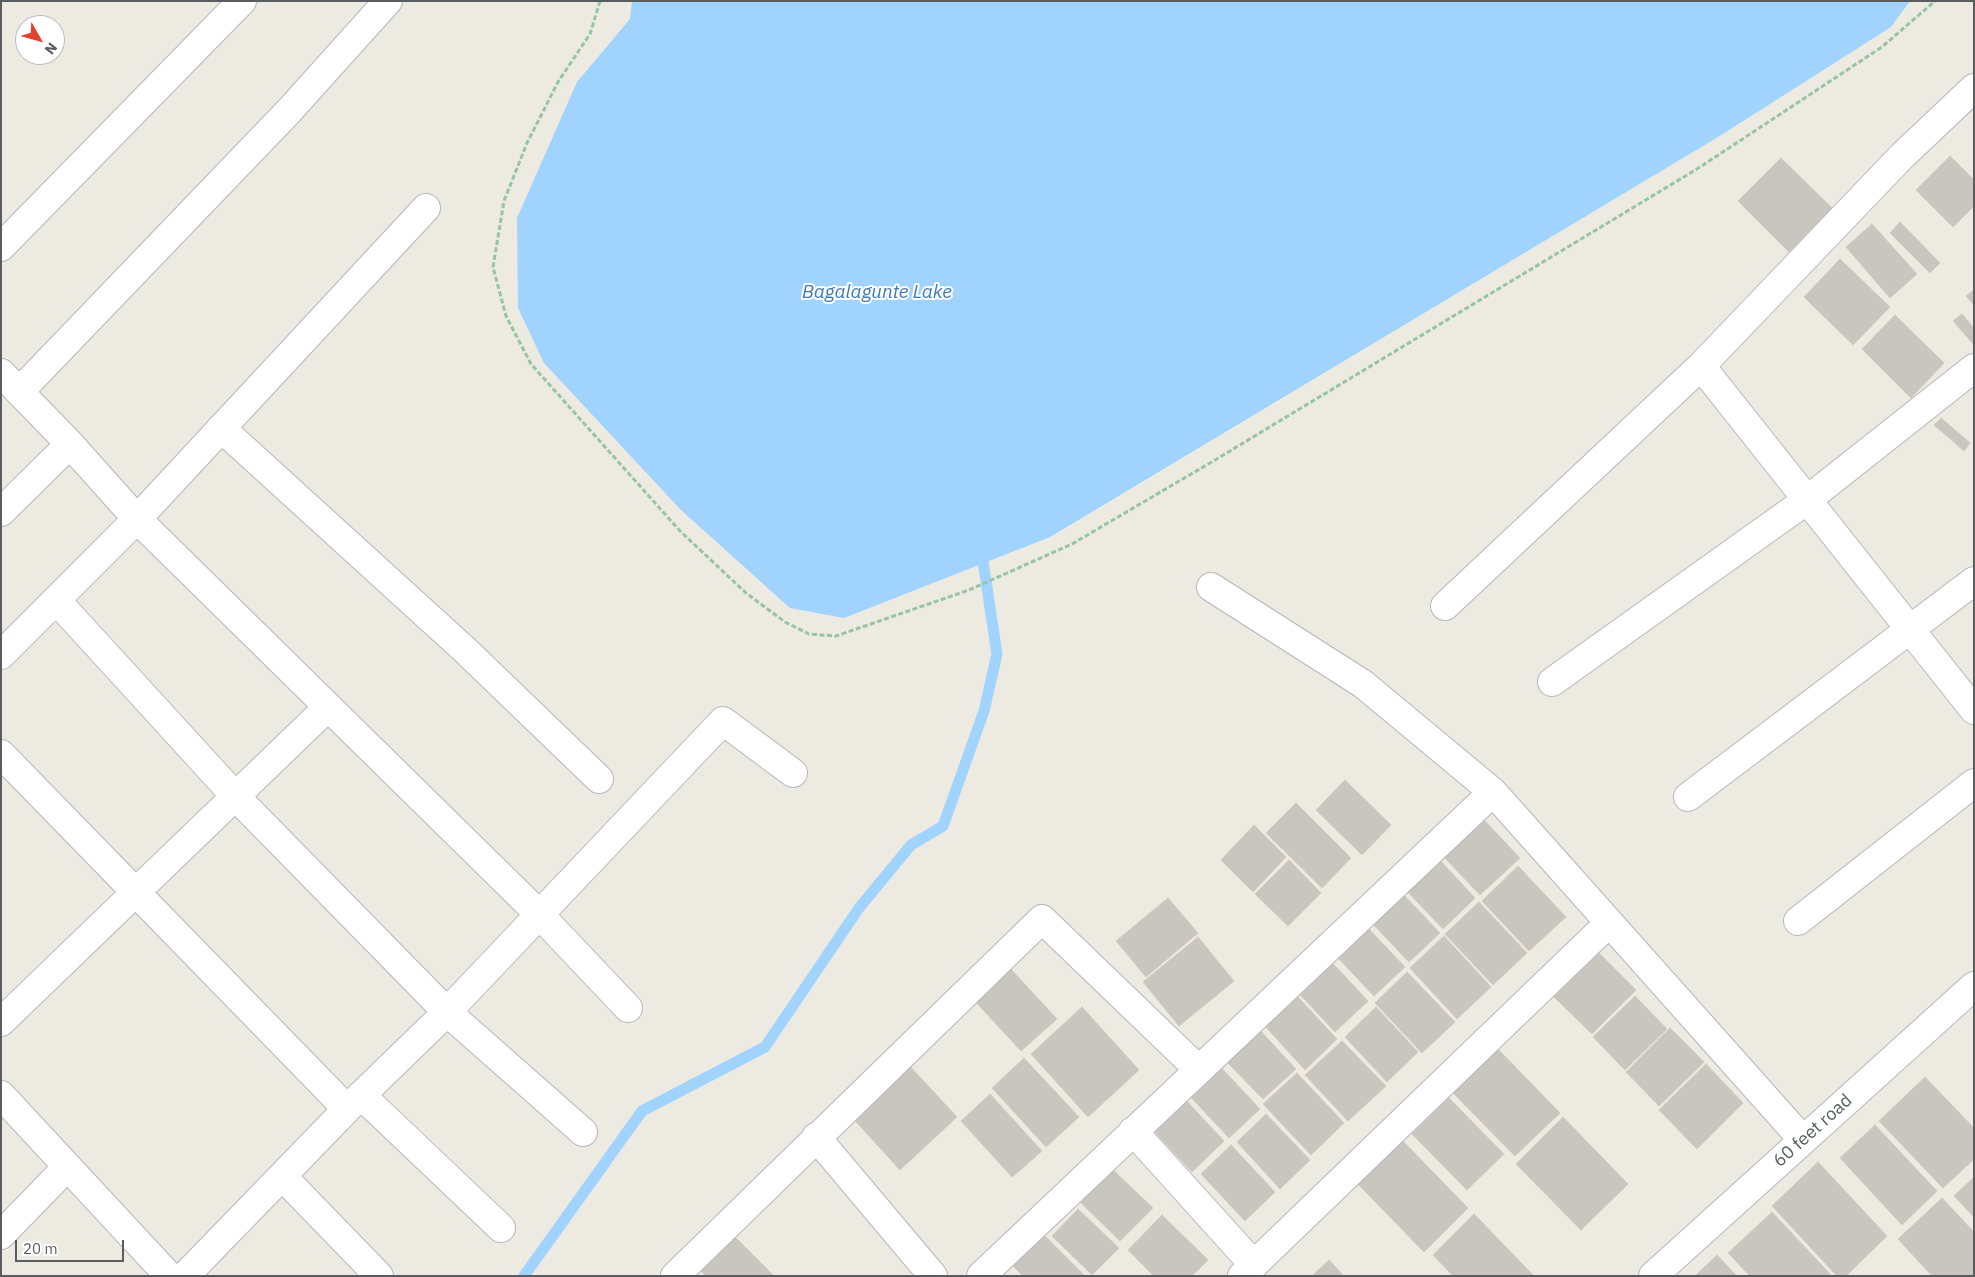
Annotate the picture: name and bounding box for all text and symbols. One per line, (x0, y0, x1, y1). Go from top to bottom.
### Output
north arrow (15, 15, 65, 65)
text: N (41, 39, 61, 58)
water label: Bagalagunte Lake (802, 282, 952, 304)
street label: 60 feet road (1769, 1090, 1857, 1172)
scale bar (18, 1230, 126, 1262)
text: 20 m (23, 1239, 58, 1258)

